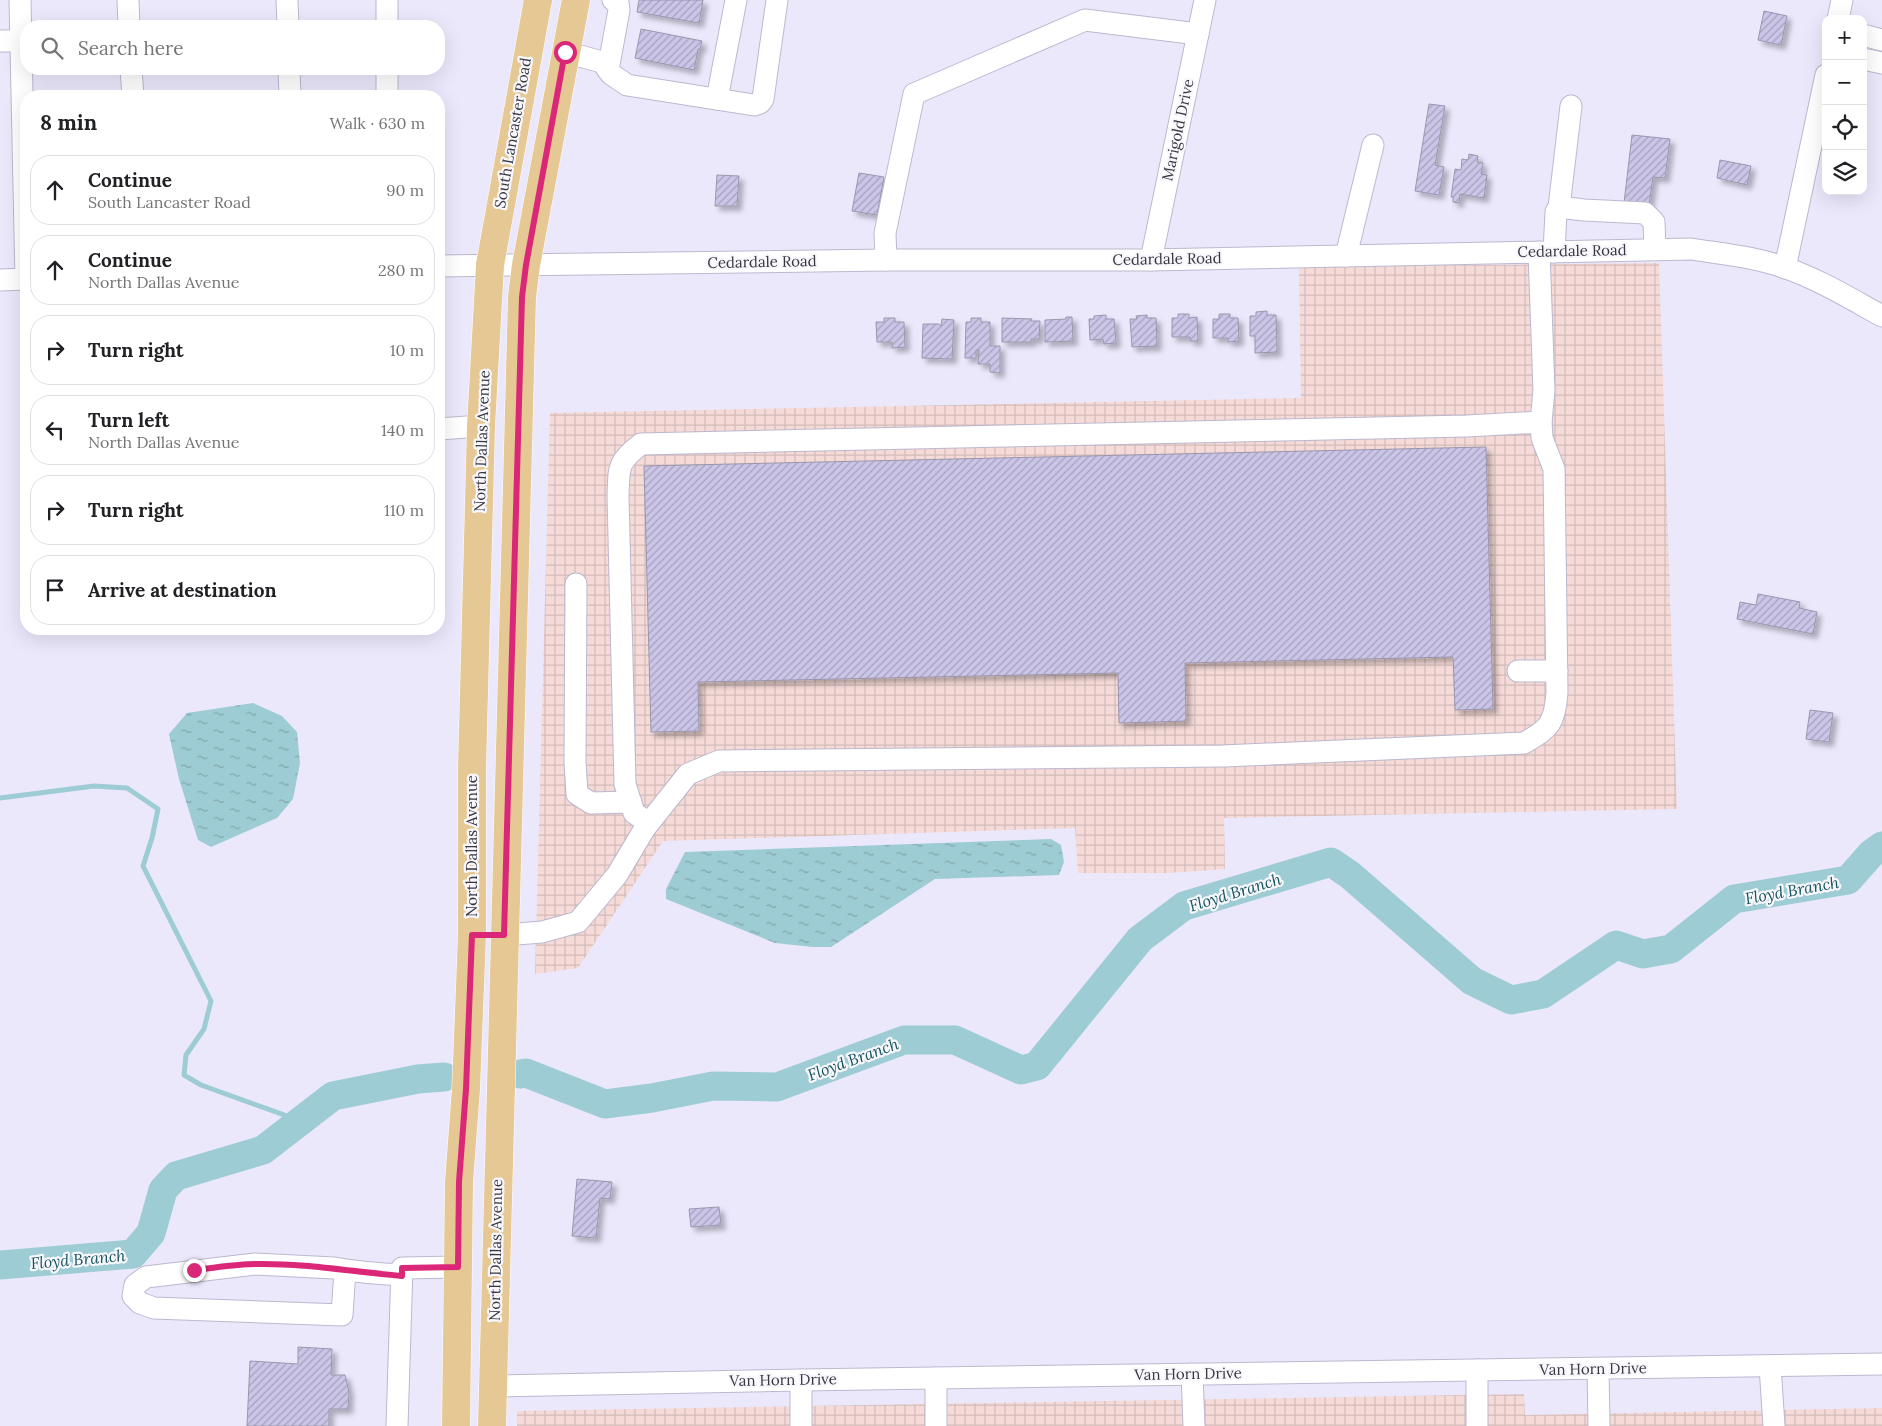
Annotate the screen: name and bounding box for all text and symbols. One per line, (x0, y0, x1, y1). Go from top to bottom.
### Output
map controls (1822, 15, 1867, 195)
button: + (1822, 15, 1867, 60)
search box (20, 20, 445, 75)
icon: search (38, 34, 66, 62)
text: Search here (78, 36, 184, 60)
route start (554, 41, 577, 64)
street label: South Lancaster Road (490, 56, 535, 210)
button: − (1822, 60, 1867, 105)
street label: Marigold Drive (1157, 77, 1198, 183)
button: locate (1822, 105, 1867, 150)
text: 8 min (40, 109, 97, 136)
text: Walk · 630 m (329, 113, 425, 133)
button: layers (1822, 150, 1867, 195)
text: Continue (88, 168, 172, 192)
icon: ahead (41, 176, 69, 204)
text: 90 m (386, 180, 424, 200)
text: South Lancaster Road (88, 192, 251, 212)
street label: Cedardale Road (1517, 240, 1627, 261)
text: Continue (88, 248, 172, 272)
street label: Cedardale Road (1112, 248, 1222, 269)
street label: Cedardale Road (707, 251, 817, 272)
icon: ahead (41, 256, 69, 284)
text: 280 m (378, 260, 424, 280)
text: North Dallas Avenue (88, 272, 239, 292)
icon: right (41, 336, 69, 364)
text: Turn right (88, 338, 184, 362)
text: 10 m (390, 340, 424, 360)
street label: North Dallas Avenue (470, 370, 493, 512)
text: Turn left (88, 408, 169, 432)
icon: left (41, 416, 69, 444)
text: 140 m (381, 420, 424, 440)
text: North Dallas Avenue (88, 432, 239, 452)
icon: right (41, 496, 69, 524)
text: Turn right (88, 498, 184, 522)
text: 110 m (384, 500, 424, 520)
icon: arrive (41, 576, 69, 604)
text: Arrive at destination (88, 578, 277, 602)
street label: North Dallas Avenue (462, 775, 481, 917)
water label: Floyd Branch (1187, 869, 1283, 915)
water label: Floyd Branch (1743, 872, 1841, 908)
water label: Floyd Branch (805, 1033, 901, 1085)
street label: North Dallas Avenue (485, 1179, 506, 1321)
water label: Floyd Branch (30, 1245, 126, 1273)
route end (183, 1259, 206, 1282)
street label: Van Horn Drive (1538, 1358, 1647, 1379)
street label: Van Horn Drive (1133, 1363, 1242, 1384)
street label: Van Horn Drive (728, 1369, 837, 1390)

